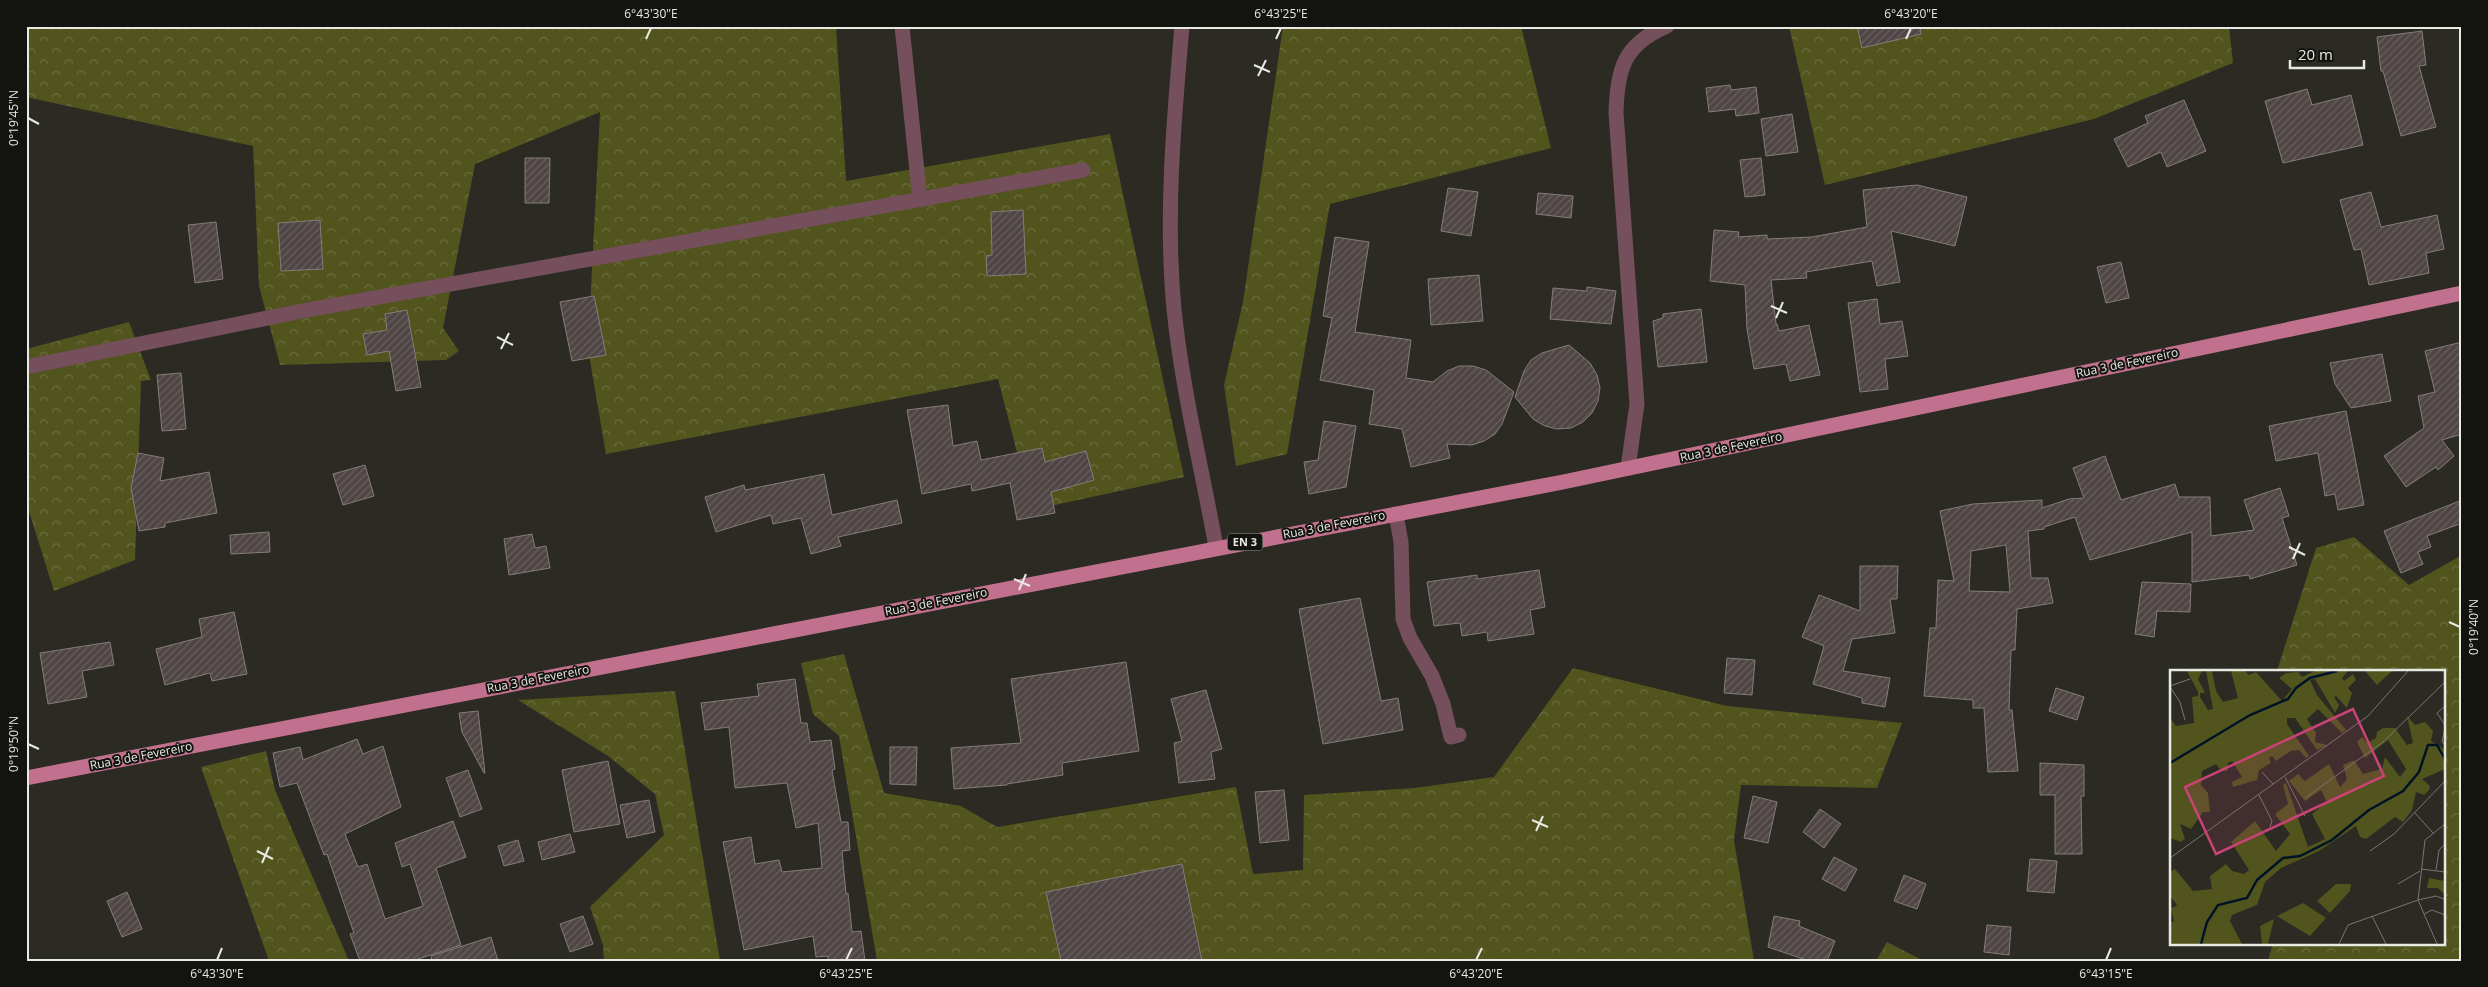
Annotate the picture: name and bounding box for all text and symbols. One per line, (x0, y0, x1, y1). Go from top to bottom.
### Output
text: 6°43'30"E (624, 5, 678, 22)
text: 6°43'25"E (1254, 5, 1308, 22)
text: 6°43'20"E (1884, 5, 1938, 22)
scale bar (2290, 38, 2364, 70)
text: 20 m (2298, 44, 2333, 64)
text: 0°19'45"N (5, 90, 22, 146)
street label: Rua 3 de Fevereiro (2074, 343, 2180, 382)
street label: Rua 3 de Fevereiro (1678, 427, 1784, 466)
street label: Rua 3 de Fevereiro (1281, 506, 1387, 543)
road number: EN 3 (1228, 534, 1262, 550)
street label: Rua 3 de Fevereiro (883, 583, 989, 620)
text: 0°19'40"N (2465, 599, 2482, 655)
street label: Rua 3 de Fevereiro (485, 660, 591, 697)
inset map (2170, 670, 2446, 944)
text: 0°19'50"N (5, 716, 22, 772)
street label: Rua 3 de Fevereiro (88, 737, 194, 774)
text: 6°43'30"E (190, 965, 244, 982)
text: 6°43'25"E (819, 965, 873, 982)
text: 6°43'20"E (1449, 965, 1503, 982)
text: 6°43'15"E (2079, 965, 2133, 982)

